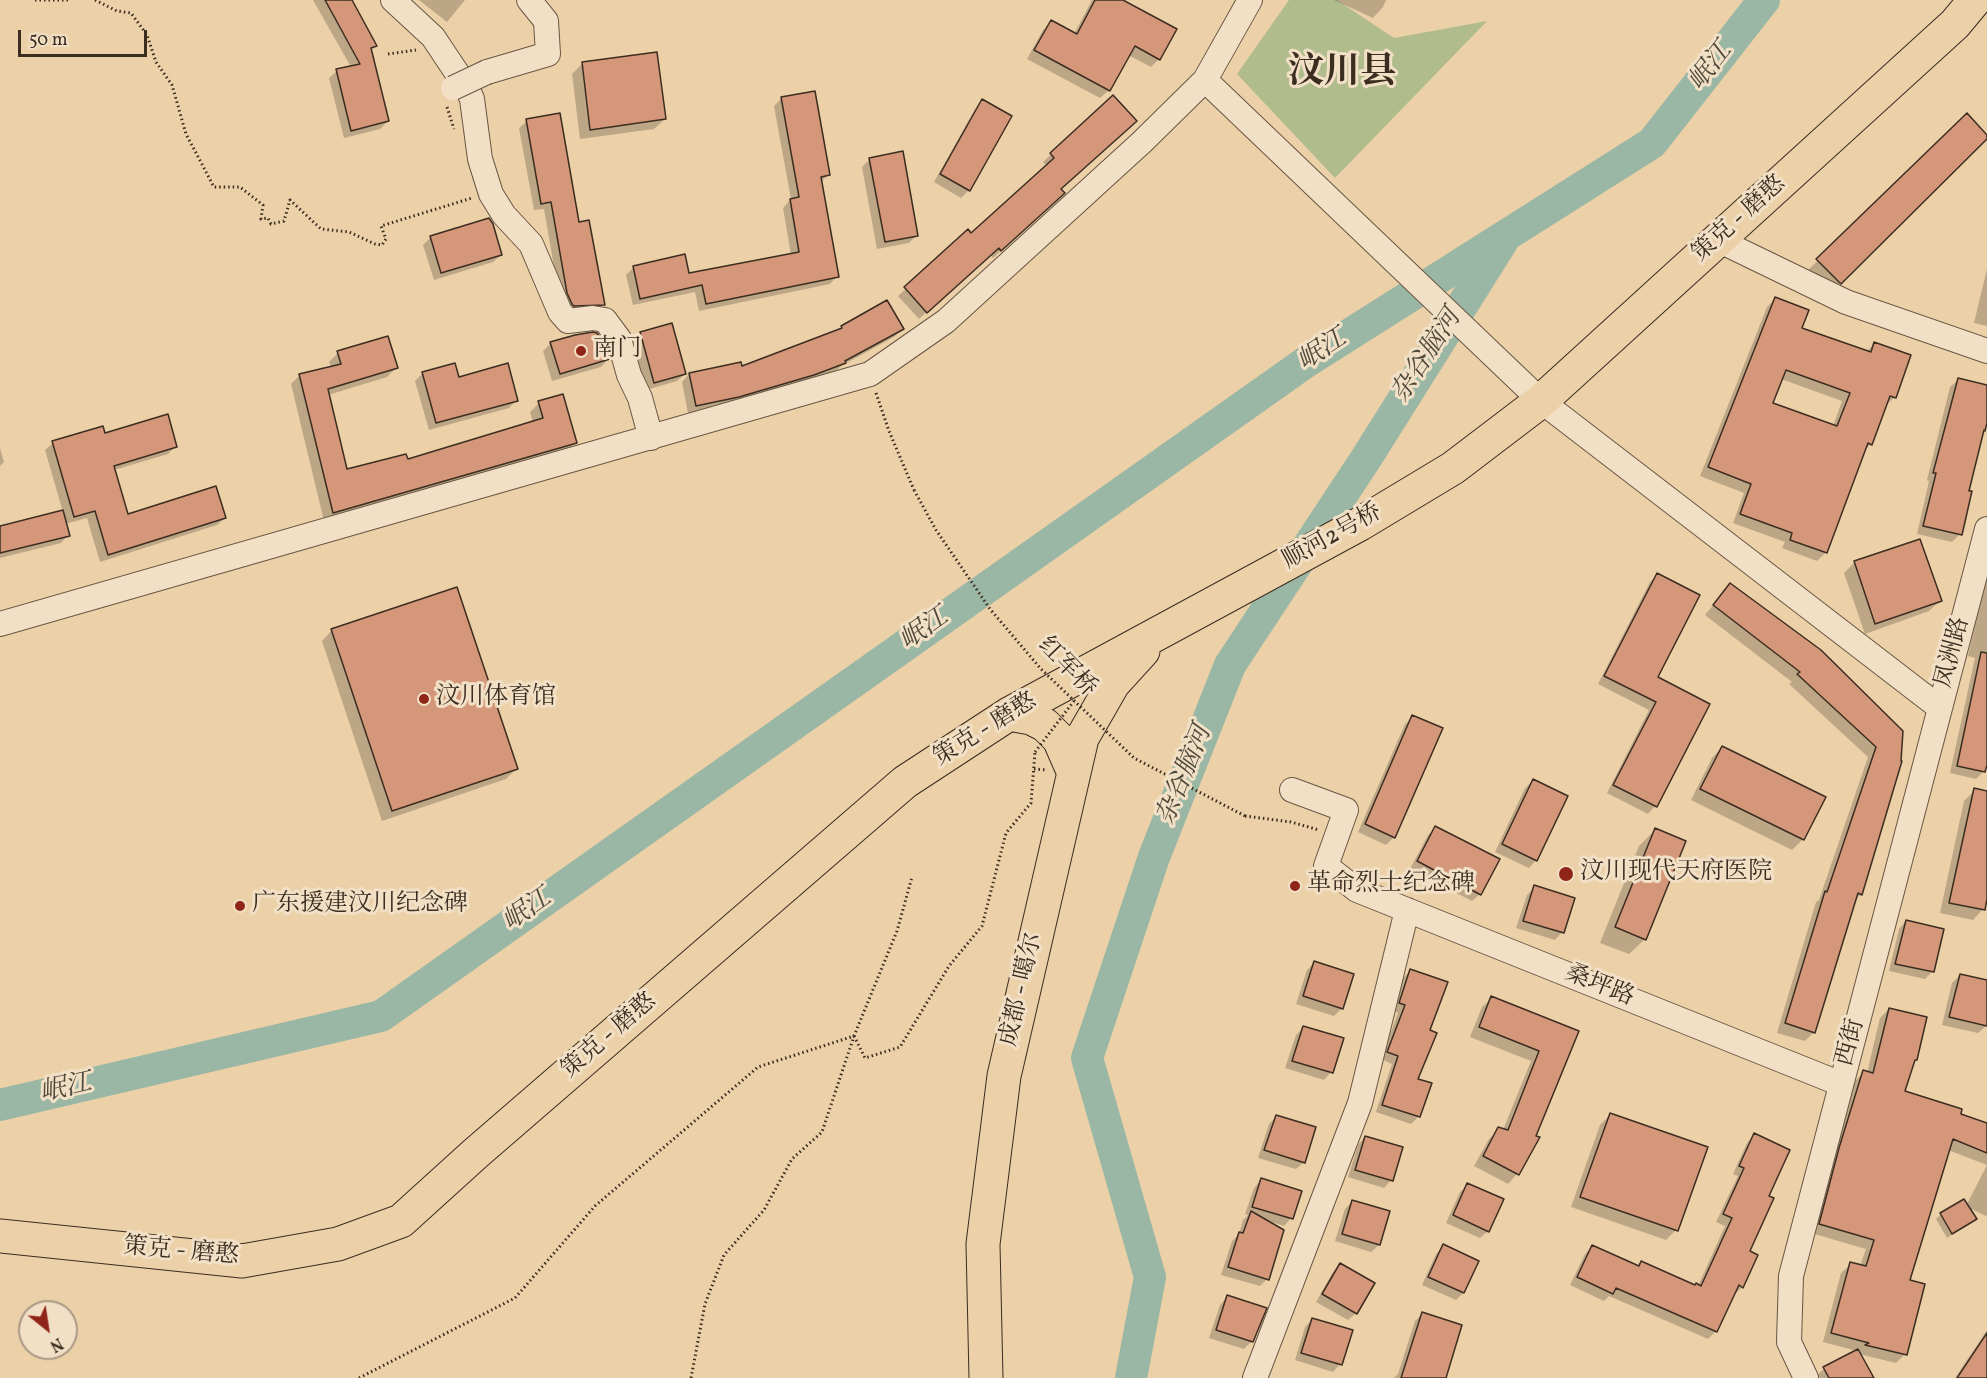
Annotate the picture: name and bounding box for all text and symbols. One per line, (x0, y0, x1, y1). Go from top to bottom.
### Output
scale bar (21, 18, 150, 56)
text: 50 m (29, 28, 68, 53)
water label: 岷江 (1684, 38, 1740, 98)
district label: 汶川县 (1288, 53, 1396, 97)
street label: 策克 - 磨憨 (1687, 171, 1793, 269)
water label: 杂谷脑河 (1387, 305, 1469, 409)
water label: 岷江 (1293, 325, 1353, 379)
place label: 南门 (593, 337, 641, 365)
marker: 南门 (574, 344, 588, 358)
street label: 顺河2号桥 (1278, 499, 1388, 577)
water label: 岷江 (895, 603, 955, 659)
street label: 凤洲路 (1931, 614, 1977, 692)
street label: 红军桥 (1031, 632, 1101, 704)
place label: 汶川体育馆 (436, 685, 556, 713)
street label: 策克 - 磨憨 (929, 688, 1043, 774)
marker: 汶川体育馆 (417, 692, 431, 706)
water label: 杂谷脑河 (1152, 722, 1220, 830)
place label: 汶川现代天府医院 (1580, 860, 1772, 888)
marker: 汶川现代天府医院 (1557, 865, 1575, 883)
place label: 革命烈士纪念碑 (1307, 872, 1475, 900)
marker: 革命烈士纪念碑 (1288, 879, 1302, 893)
water label: 岷江 (498, 884, 558, 940)
place label: 广东援建汶川纪念碑 (252, 892, 468, 920)
marker: 广东援建汶川纪念碑 (233, 899, 247, 913)
street label: 成都 - 噶尔 (996, 930, 1050, 1050)
street label: 桑坪路 (1560, 960, 1638, 1014)
street label: 策克 - 磨憨 (557, 988, 663, 1086)
street label: 西街 (1832, 1016, 1872, 1070)
water label: 岷江 (37, 1069, 95, 1111)
street label: 策克 - 磨憨 (122, 1234, 240, 1272)
north arrow (18, 1300, 78, 1360)
text: N (45, 1331, 67, 1356)

